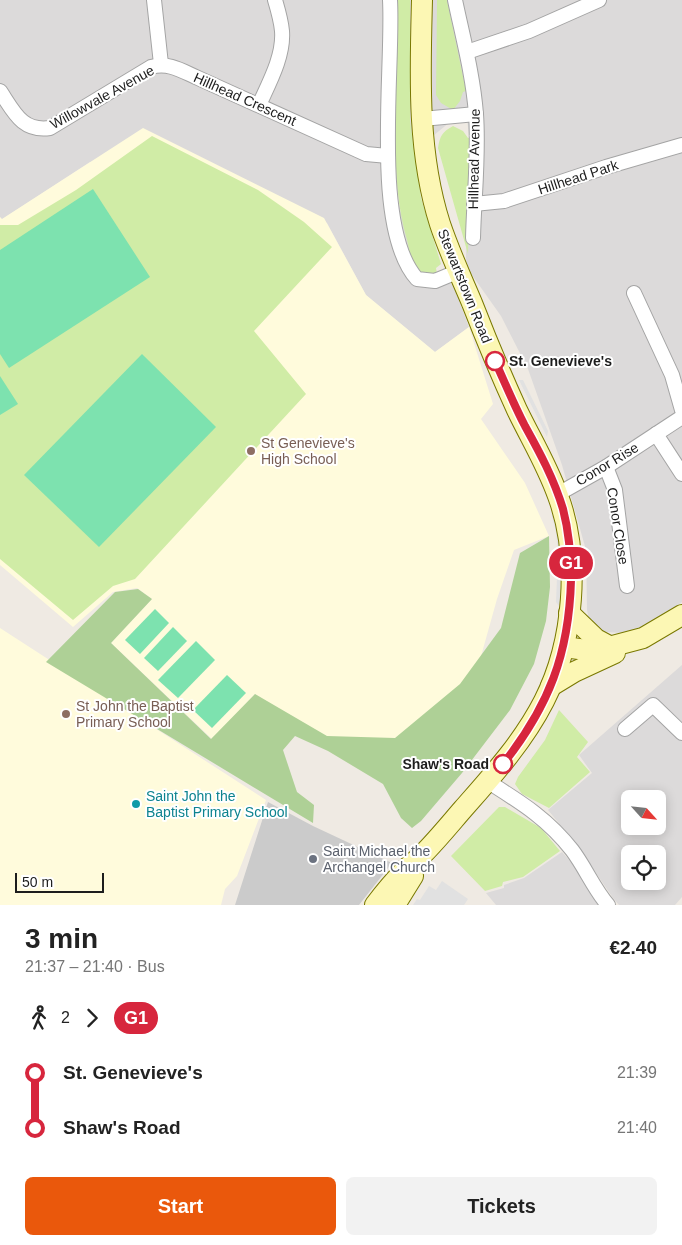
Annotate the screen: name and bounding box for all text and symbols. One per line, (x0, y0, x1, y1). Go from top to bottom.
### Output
street label: Willowvale Avenue (47, 62, 157, 132)
street label: Hillhead Crescent (191, 69, 299, 129)
street label: Hillhead Avenue (465, 108, 483, 210)
street label: Hillhead Park (536, 156, 621, 197)
street label: Stewartstown Road (435, 227, 495, 345)
marker: St. Genevieve's (485, 351, 505, 371)
place label: St. Genevieve's (509, 353, 612, 369)
place label: St Genevieve's High School (261, 435, 355, 467)
street label: Conor Rise (573, 439, 641, 489)
marker: St Genevieve's High School (245, 445, 257, 457)
street label: Conor Close (604, 486, 632, 566)
line badge: G1 (548, 547, 594, 579)
text: G1 (559, 553, 583, 573)
place label: St John the Baptist Primary School (76, 698, 194, 730)
marker: St John the Baptist Primary School (60, 708, 72, 720)
marker: Shaw's Road (493, 754, 513, 774)
place label: Shaw's Road (402, 756, 489, 772)
place label: Saint John the Baptist Primary School (146, 788, 288, 820)
north arrow (621, 790, 666, 835)
map controls (621, 790, 666, 890)
marker: Saint John the Baptist Primary School (130, 798, 142, 810)
place label: Saint Michael the Archangel Church (323, 843, 435, 875)
button: locate (621, 845, 666, 890)
marker: Saint Michael the Archangel Church (307, 853, 319, 865)
scale bar (15, 870, 104, 893)
text: 50 m (22, 874, 53, 890)
text: 3 min (25, 923, 98, 954)
text: €2.40 (609, 937, 657, 958)
text: 21:37 – 21:40 · Bus (25, 958, 165, 975)
icon: walk (25, 1004, 53, 1032)
icon: forward (78, 1004, 106, 1032)
text: G1 (124, 1008, 148, 1028)
text: 2 (61, 1009, 70, 1026)
text: St. Genevieve's (63, 1062, 203, 1083)
text: 21:39 (617, 1064, 657, 1081)
text: Shaw's Road (63, 1117, 181, 1138)
text: 21:40 (617, 1119, 657, 1136)
button: Start (25, 1177, 336, 1235)
button: Tickets (346, 1177, 657, 1235)

